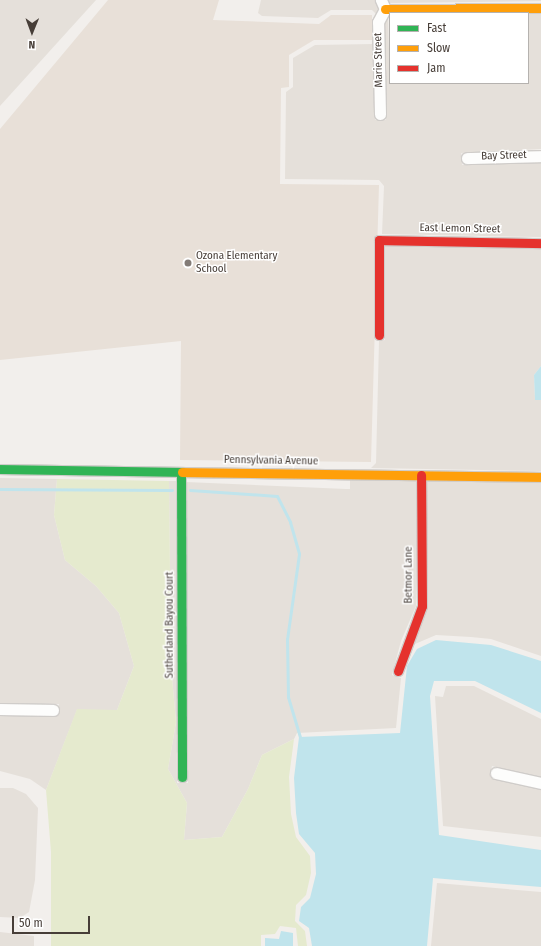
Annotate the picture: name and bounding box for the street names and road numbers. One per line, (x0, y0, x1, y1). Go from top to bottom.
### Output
street label: Marie Street (372, 32, 386, 88)
street label: Bay Street (481, 149, 527, 163)
street label: East Lemon Street (419, 222, 501, 236)
street label: Pennsylvania Avenue (224, 454, 318, 468)
street label: Betmor Lane (402, 546, 416, 604)
street label: Sutherland Bayou Court (163, 572, 177, 678)

